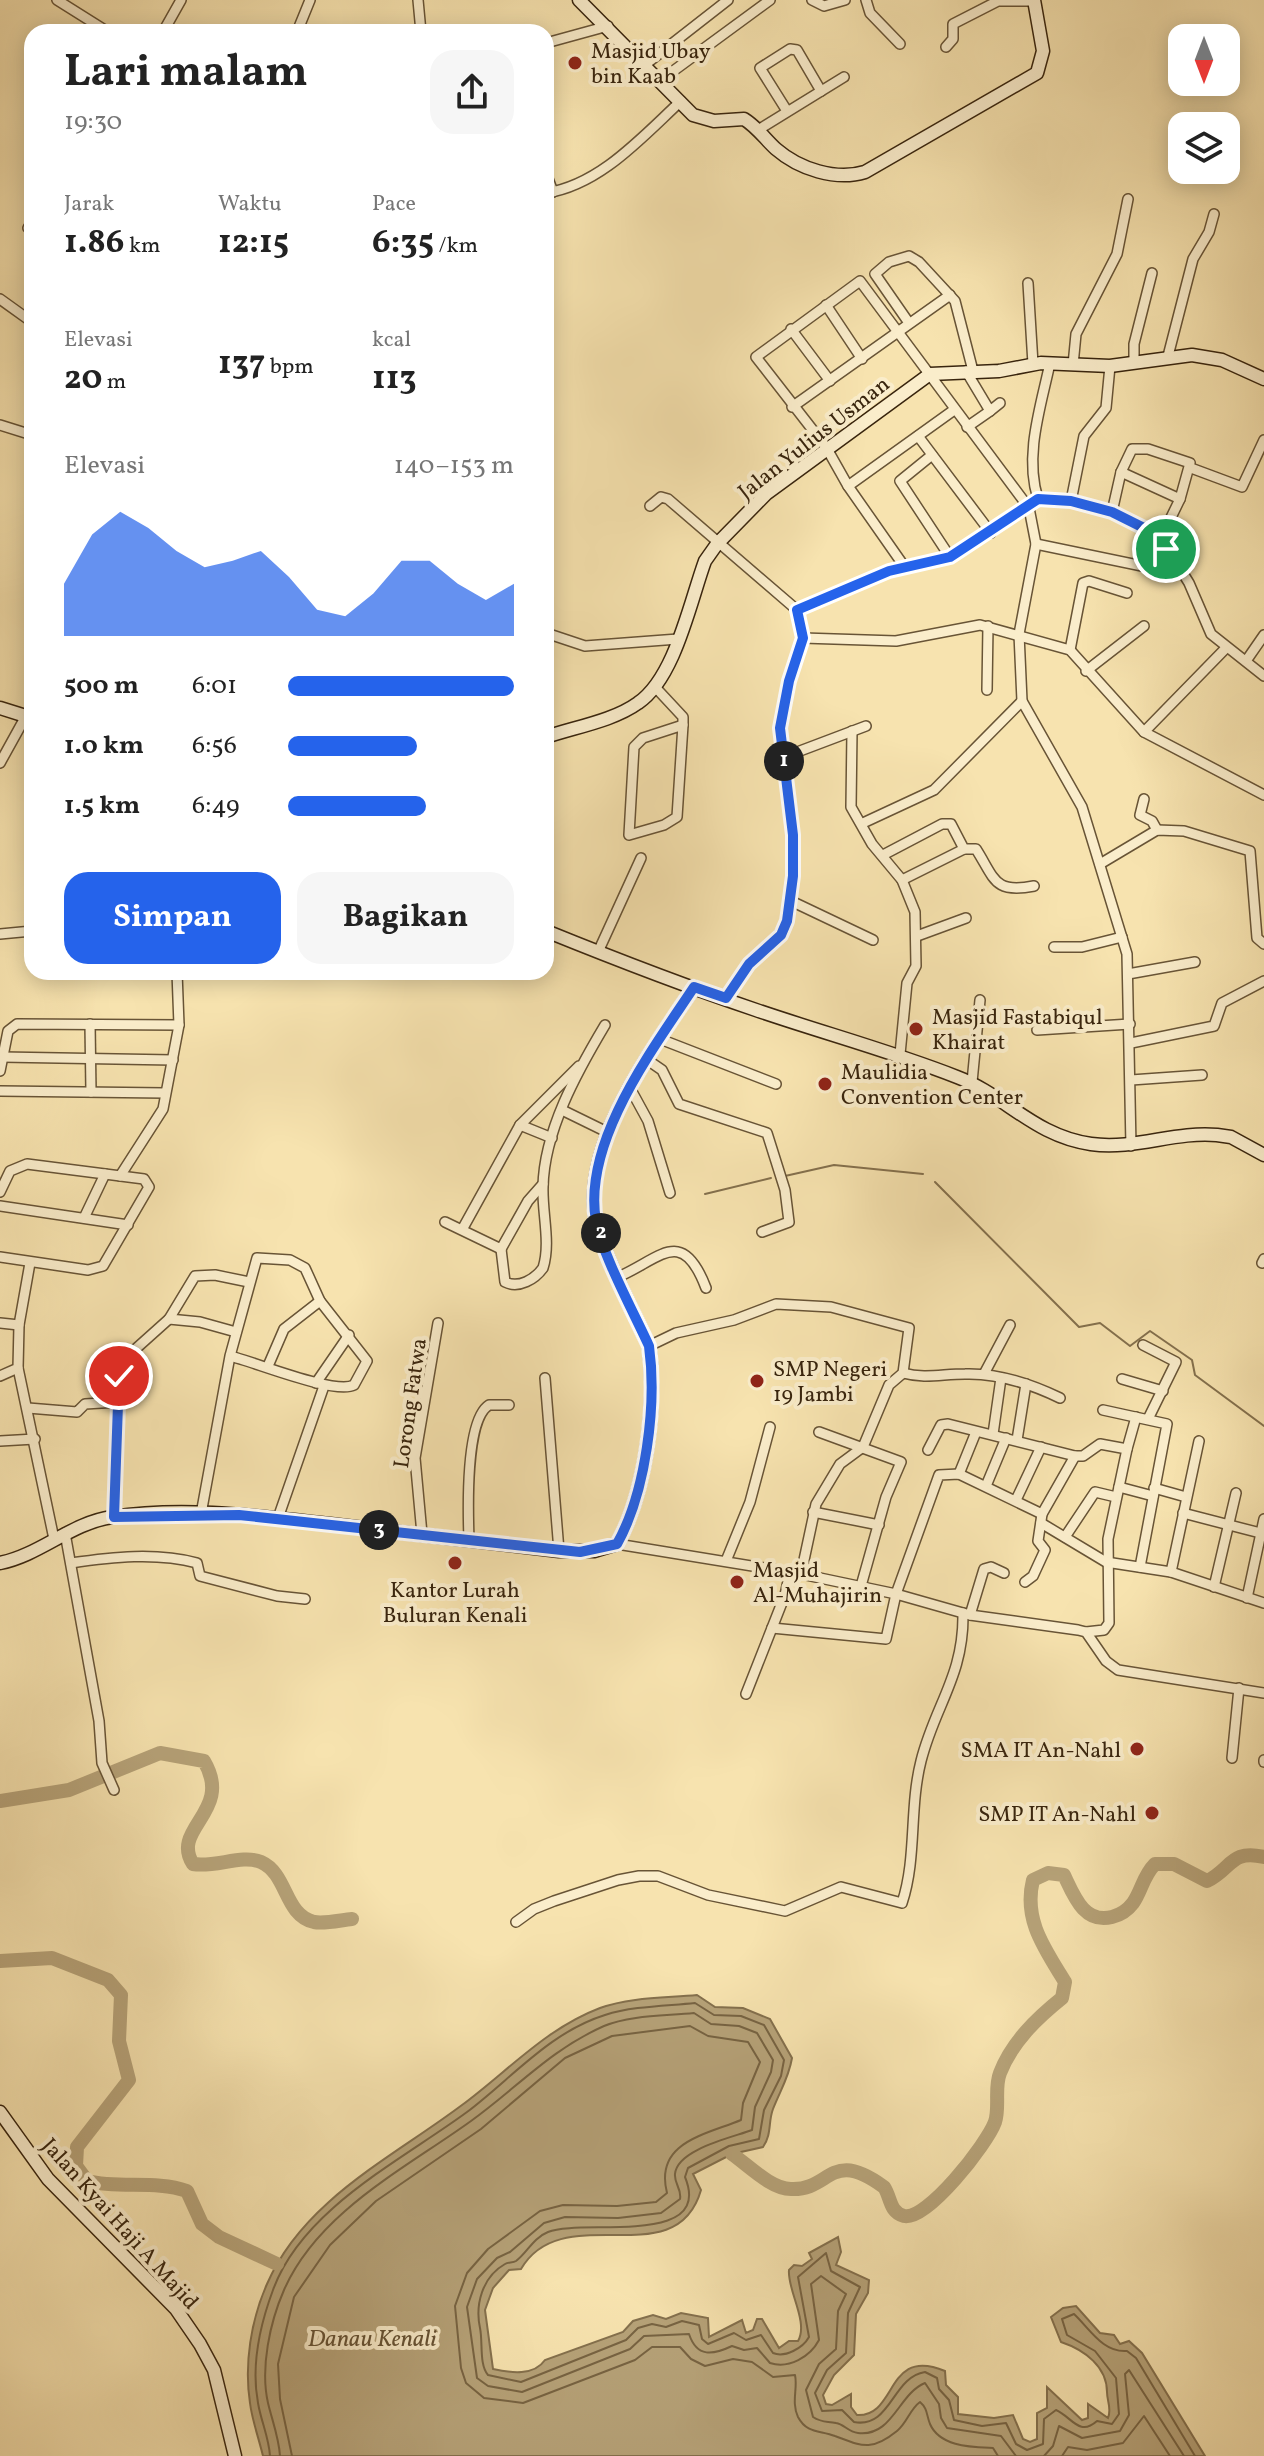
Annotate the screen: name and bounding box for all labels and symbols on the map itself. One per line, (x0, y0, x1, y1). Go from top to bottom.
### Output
north arrow (1168, 24, 1240, 96)
place label: Masjid Ubay bin Kaab (591, 37, 711, 93)
marker: Masjid Ubay bin Kaab (566, 54, 584, 72)
street label: Jalan Yulius Usman (732, 370, 897, 508)
pin (1132, 515, 1200, 583)
pin: 1 (764, 741, 804, 781)
place label: Masjid Fastabiqul Khairat (932, 1003, 1102, 1059)
marker: Masjid Fastabiqul Khairat (907, 1020, 925, 1038)
place label: Maulidia Convention Center (841, 1058, 1023, 1114)
marker: Maulidia Convention Center (816, 1075, 834, 1093)
pin: 2 (581, 1213, 621, 1253)
street label: Lorong Fatwa (387, 1336, 436, 1471)
pin (85, 1342, 153, 1410)
place label: SMP Negeri 19 Jambi (773, 1355, 887, 1411)
marker: SMP Negeri 19 Jambi (748, 1372, 766, 1390)
pin: 3 (359, 1510, 399, 1550)
marker: Kantor Lurah Buluran Kenali (446, 1554, 464, 1572)
place label: Masjid Al-Muhajirin (753, 1556, 882, 1612)
marker: Masjid Al-Muhajirin (728, 1573, 746, 1591)
place label: Kantor Lurah Buluran Kenali (383, 1576, 527, 1632)
place label: SMA IT An-Nahl (961, 1736, 1121, 1767)
marker: SMA IT An-Nahl (1128, 1740, 1146, 1758)
place label: SMP IT An-Nahl (978, 1800, 1136, 1831)
marker: SMP IT An-Nahl (1143, 1804, 1161, 1822)
street label: Jalan Kyai Haji A Majid (33, 2132, 205, 2317)
water label: Danau Kenali (308, 2323, 437, 2357)

